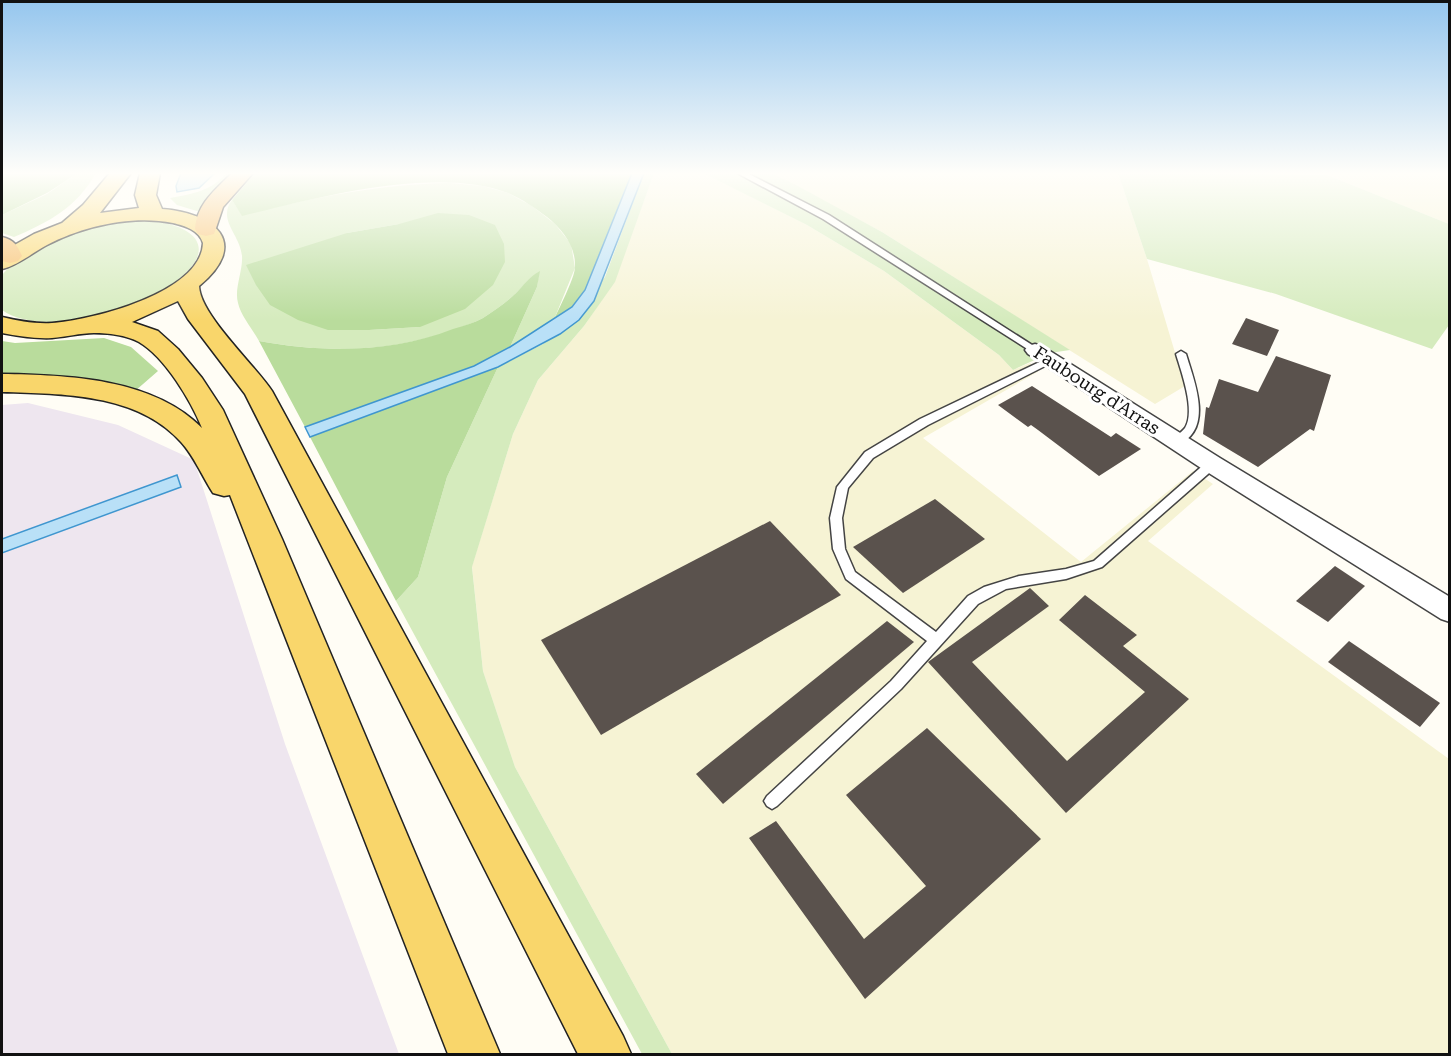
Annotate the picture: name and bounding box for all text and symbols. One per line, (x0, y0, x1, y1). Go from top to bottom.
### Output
street label: Faubourg d'Arras (1030, 341, 1164, 439)

